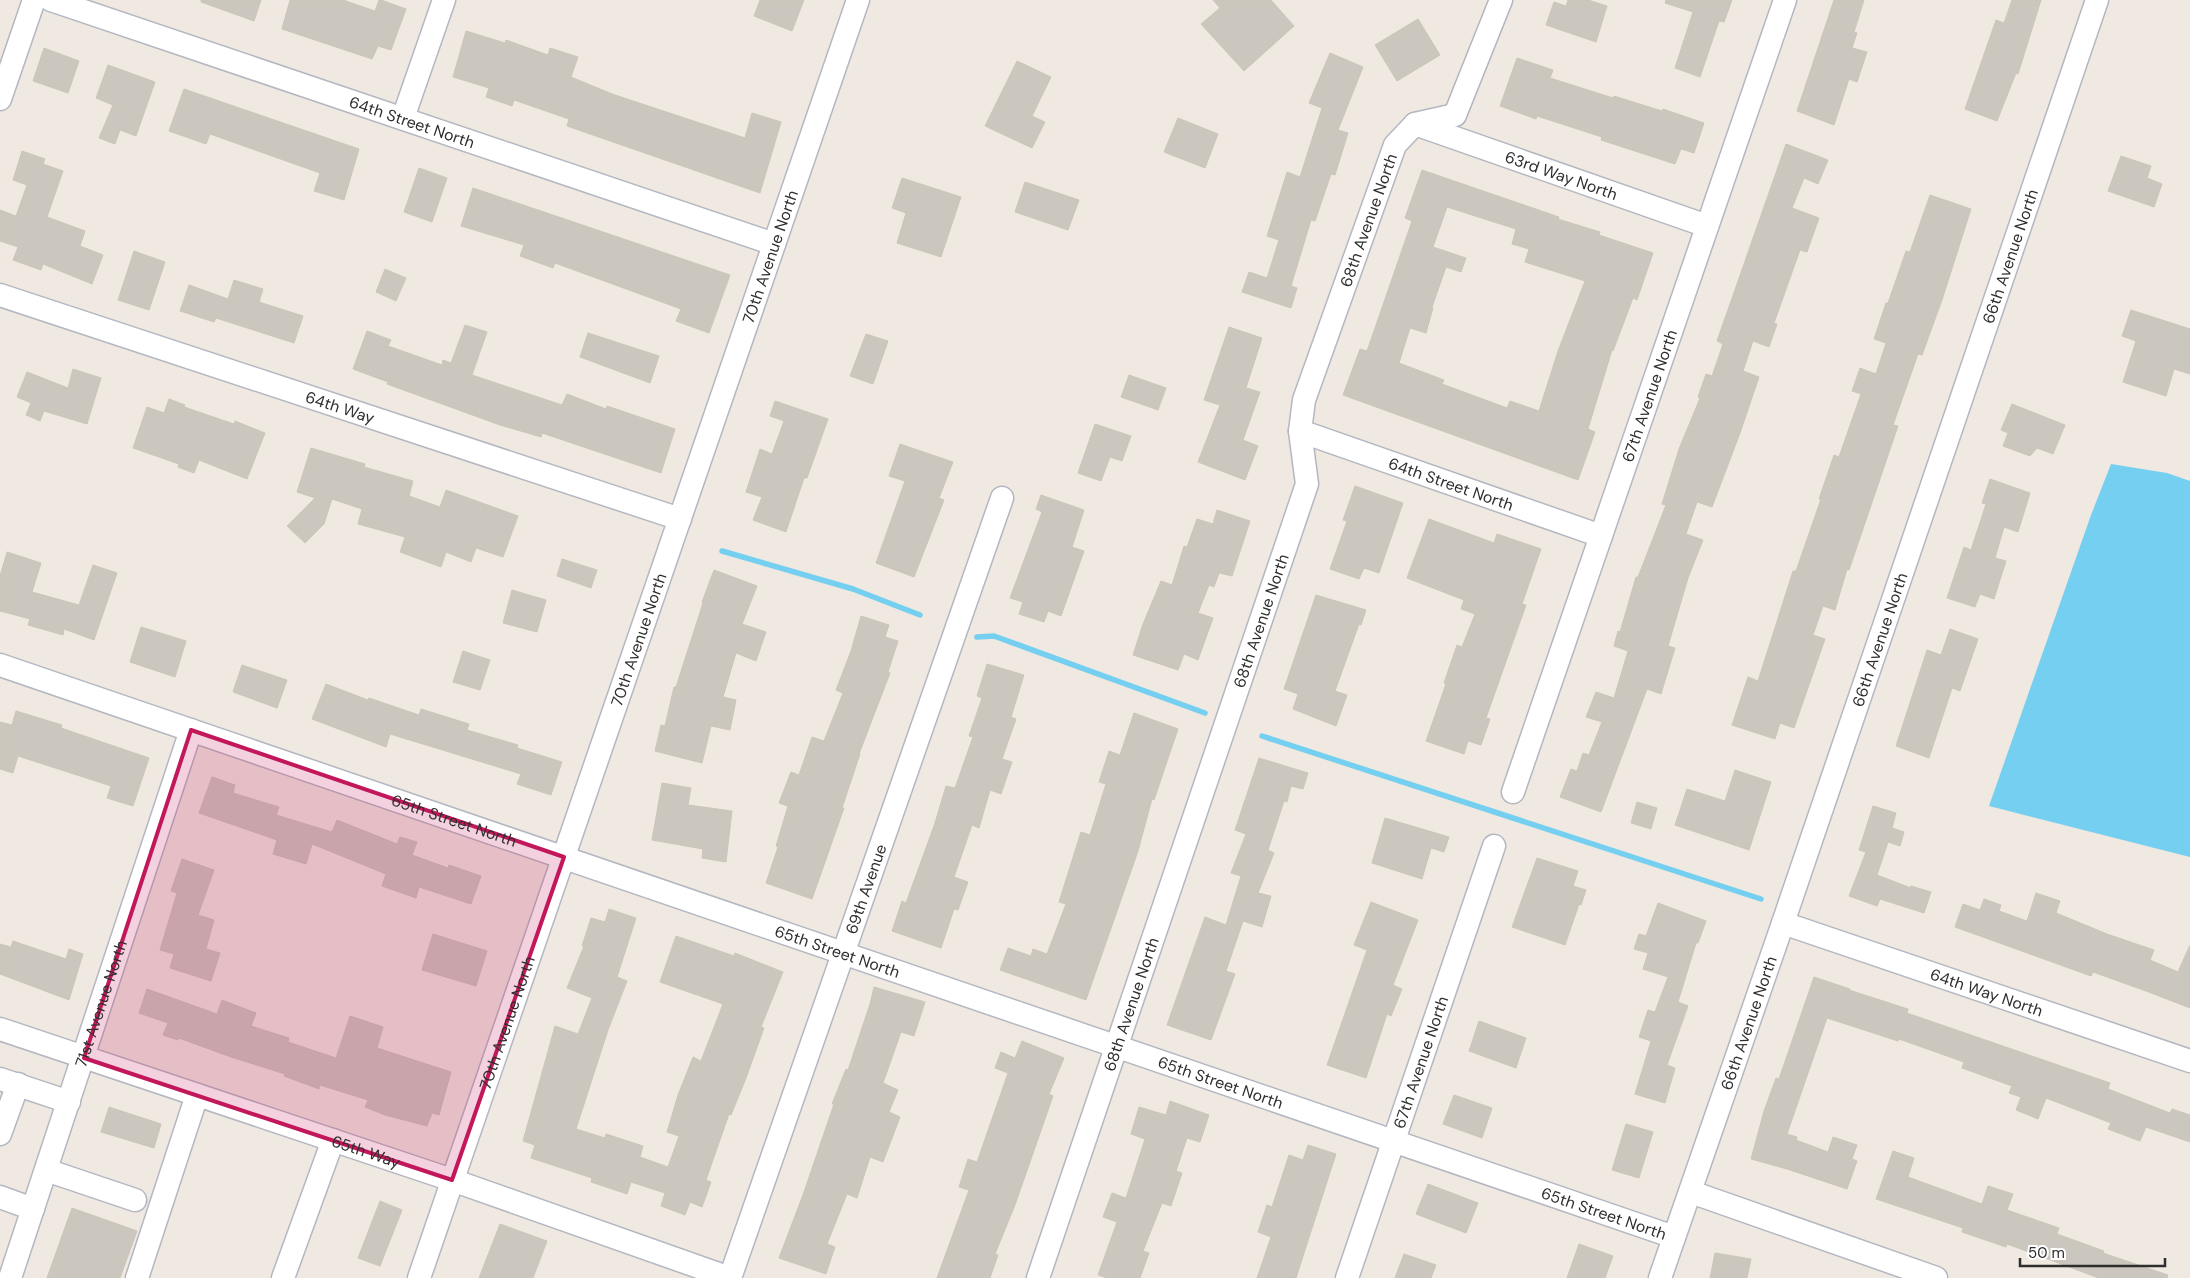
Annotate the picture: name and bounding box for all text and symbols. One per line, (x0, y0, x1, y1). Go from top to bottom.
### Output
street label: 64th Street North (347, 91, 477, 153)
street label: 63rd Way North (1502, 146, 1620, 204)
street label: 68th Avenue North (1335, 151, 1402, 290)
street label: 66th Avenue North (1977, 186, 2042, 326)
street label: 70th Avenue North (737, 187, 802, 326)
street label: 67th Avenue North (1617, 327, 1682, 465)
street label: 64th Way (303, 386, 377, 428)
street label: 64th Street North (1386, 452, 1516, 515)
street label: 68th Avenue North (1228, 551, 1293, 690)
street label: 70th Avenue North (606, 570, 671, 709)
street label: 66th Avenue North (1847, 570, 1912, 710)
street label: 65th Street North (389, 789, 520, 851)
street label: 69th Avenue (840, 841, 891, 937)
street label: 65th Street North (772, 920, 903, 982)
street label: 68th Avenue North (1098, 935, 1163, 1074)
street label: 71st Avenue North (70, 937, 131, 1070)
street label: 70th Avenue North (474, 953, 539, 1092)
street label: 66th Avenue North (1715, 953, 1781, 1093)
street label: 64th Way North (1927, 963, 2046, 1021)
street label: 67th Avenue North (1388, 993, 1453, 1131)
street label: 65th Street North (1155, 1051, 1286, 1113)
street label: 65th Way (329, 1130, 403, 1173)
street label: 65th Street North (1539, 1182, 1669, 1244)
scale bar (2020, 1236, 2165, 1268)
text: 50 m (2028, 1243, 2065, 1263)

